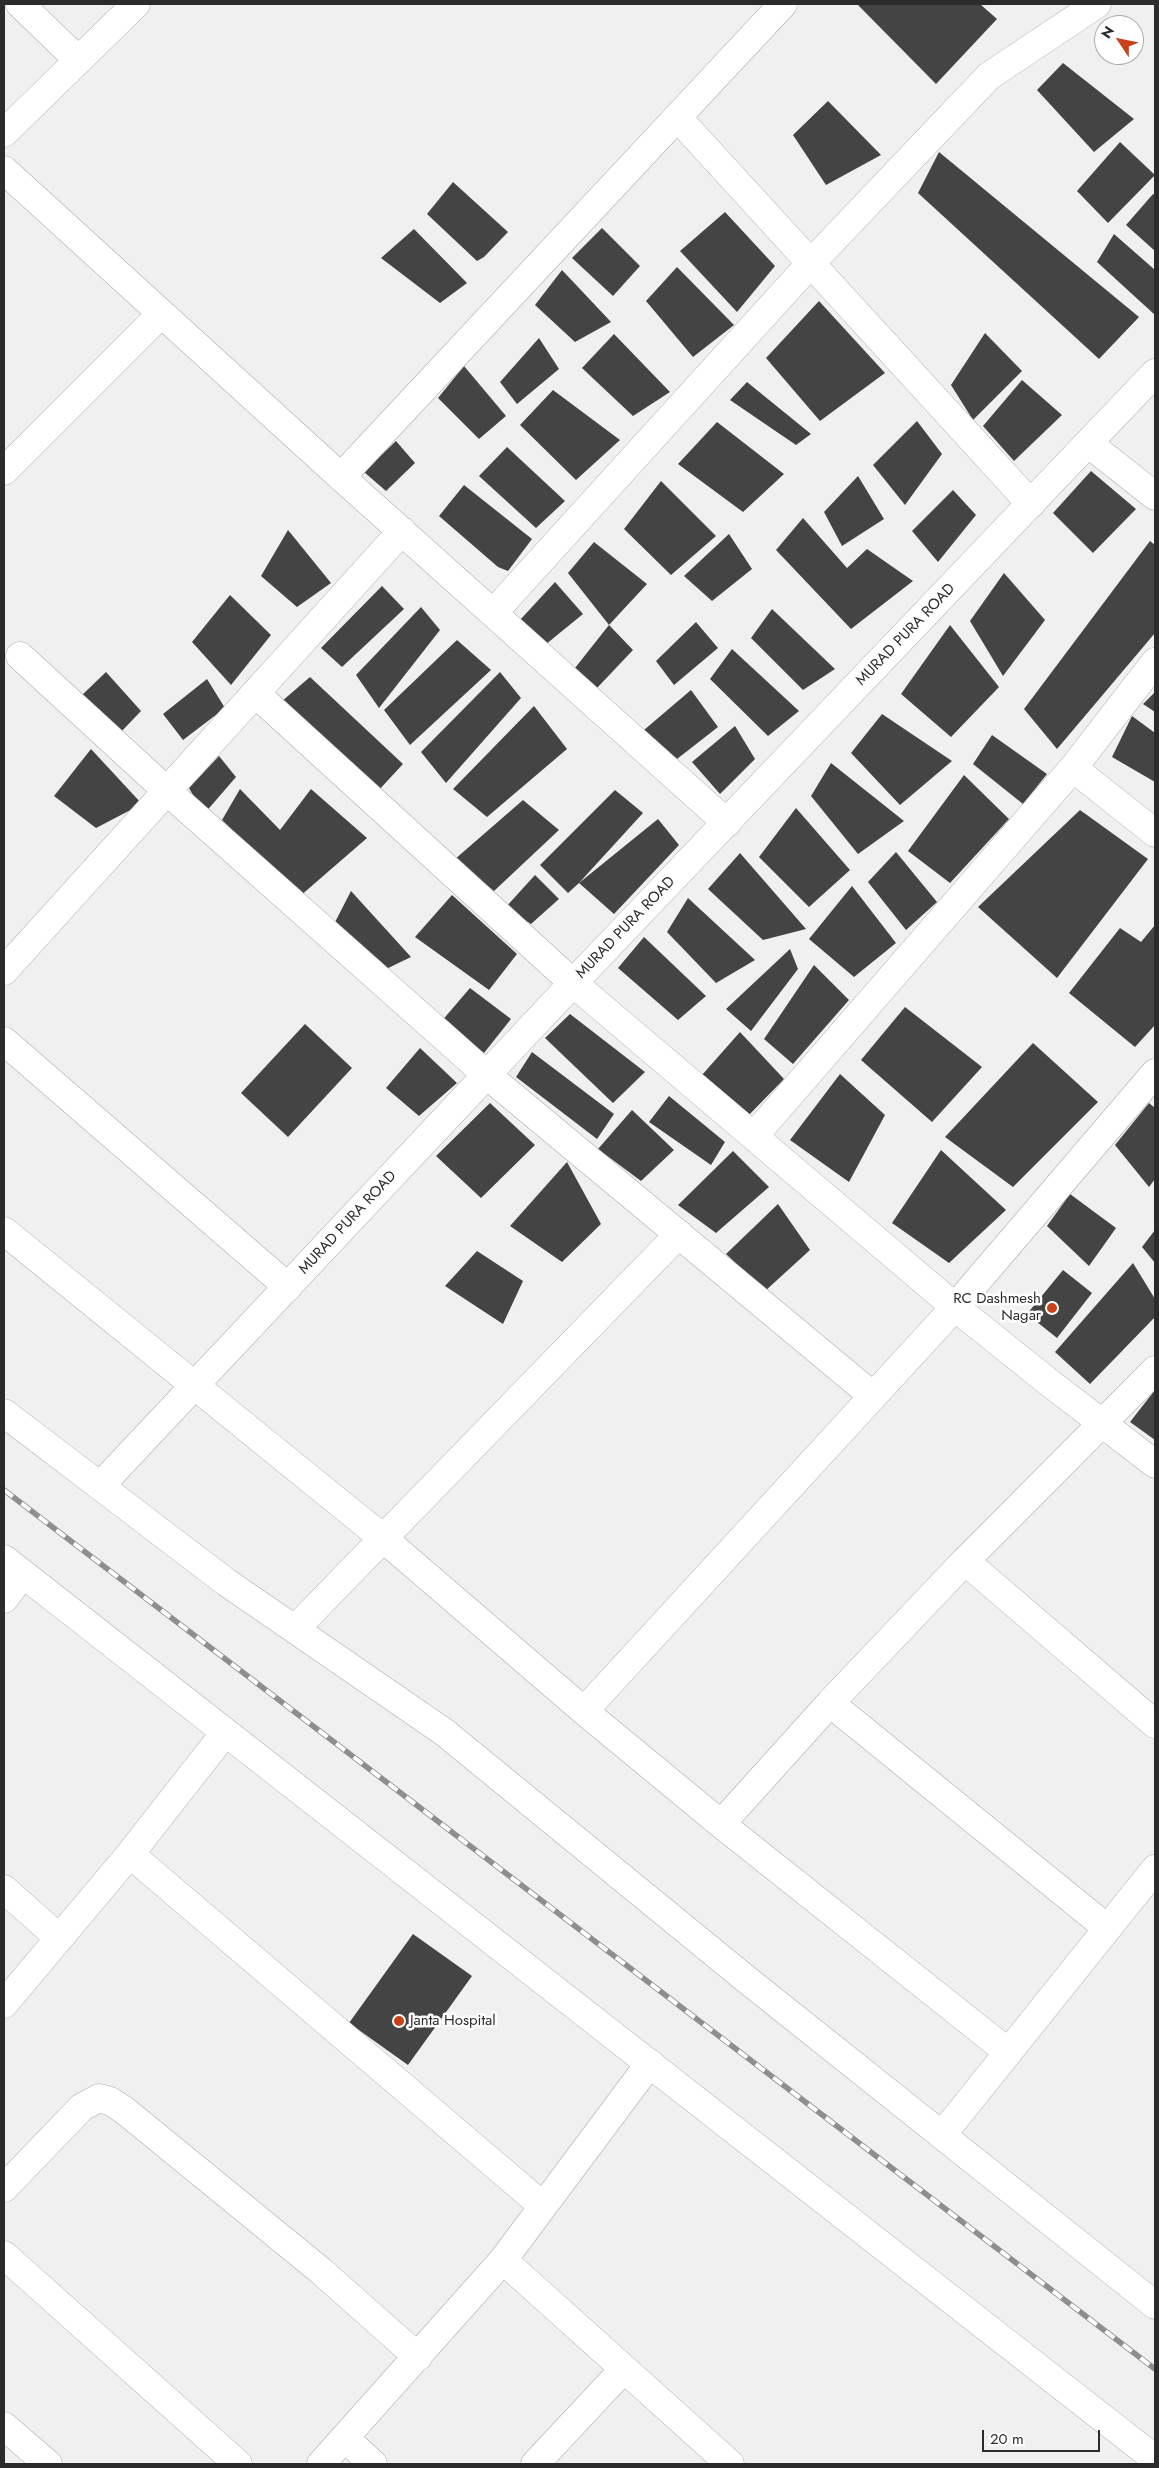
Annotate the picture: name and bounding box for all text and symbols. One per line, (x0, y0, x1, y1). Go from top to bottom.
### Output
north arrow (1094, 15, 1144, 65)
text: N (1096, 22, 1119, 42)
street label: MURAD PURA ROAD (853, 580, 959, 690)
street label: MURAD PURA ROAD (573, 873, 679, 983)
street label: MURAD PURA ROAD (295, 1168, 401, 1278)
place label: RC Dashmesh Nagar (953, 1290, 1041, 1325)
marker: RC Dashmesh Nagar (1045, 1301, 1059, 1315)
place label: Janta Hospital (410, 2012, 496, 2030)
marker: Janta Hospital (392, 2014, 406, 2028)
scale bar (984, 2420, 1102, 2452)
text: 20 m (990, 2428, 1024, 2450)

